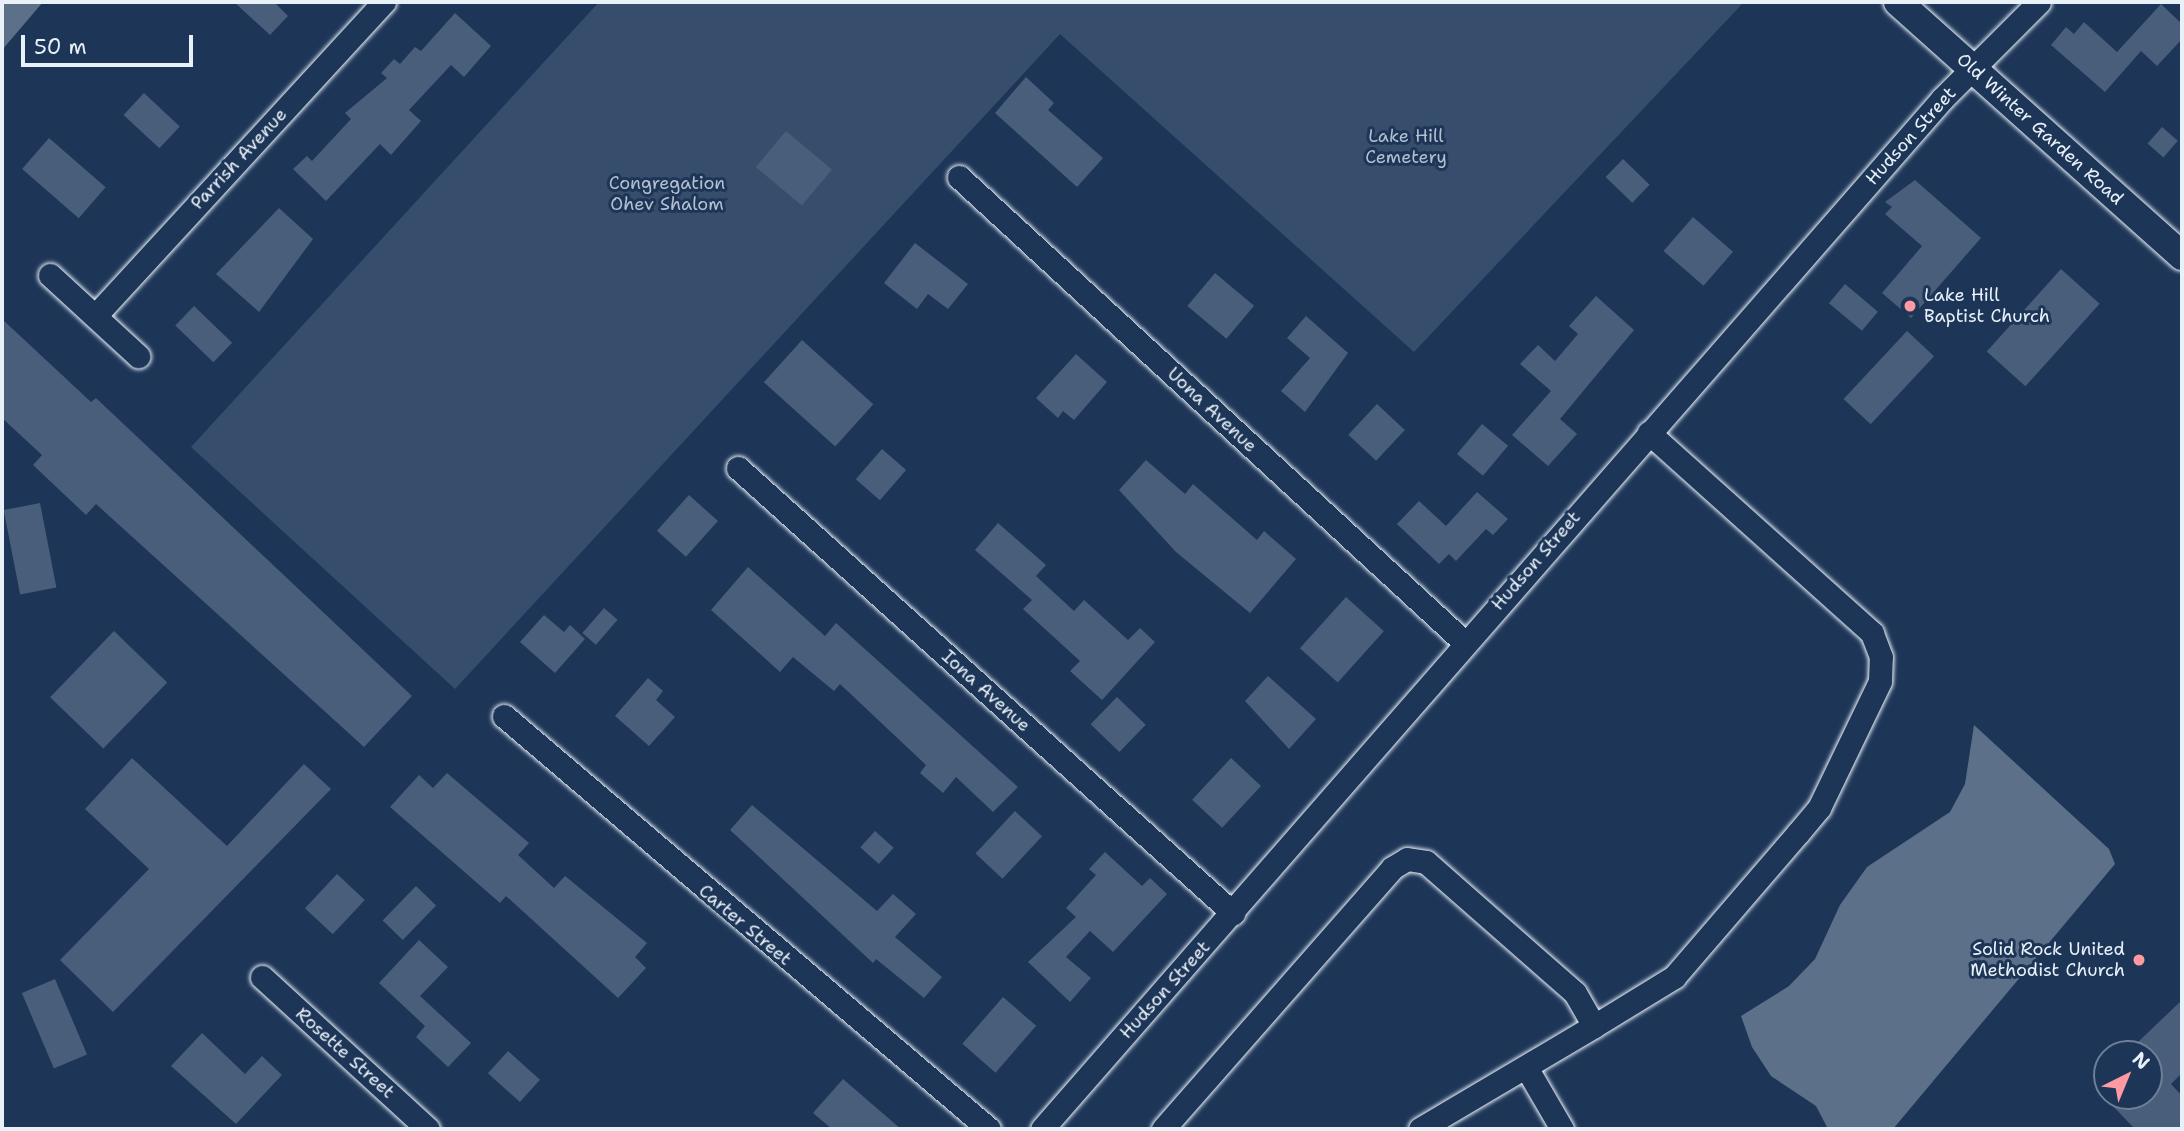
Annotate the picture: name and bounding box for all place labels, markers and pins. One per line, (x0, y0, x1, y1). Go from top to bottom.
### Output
place label: Lake Hill Baptist Church (1924, 285, 2050, 328)
marker: Lake Hill Baptist Church (1902, 298, 1918, 314)
place label: Solid Rock United Methodist Church (1970, 939, 2125, 982)
marker: Solid Rock United Methodist Church (2131, 952, 2147, 968)

